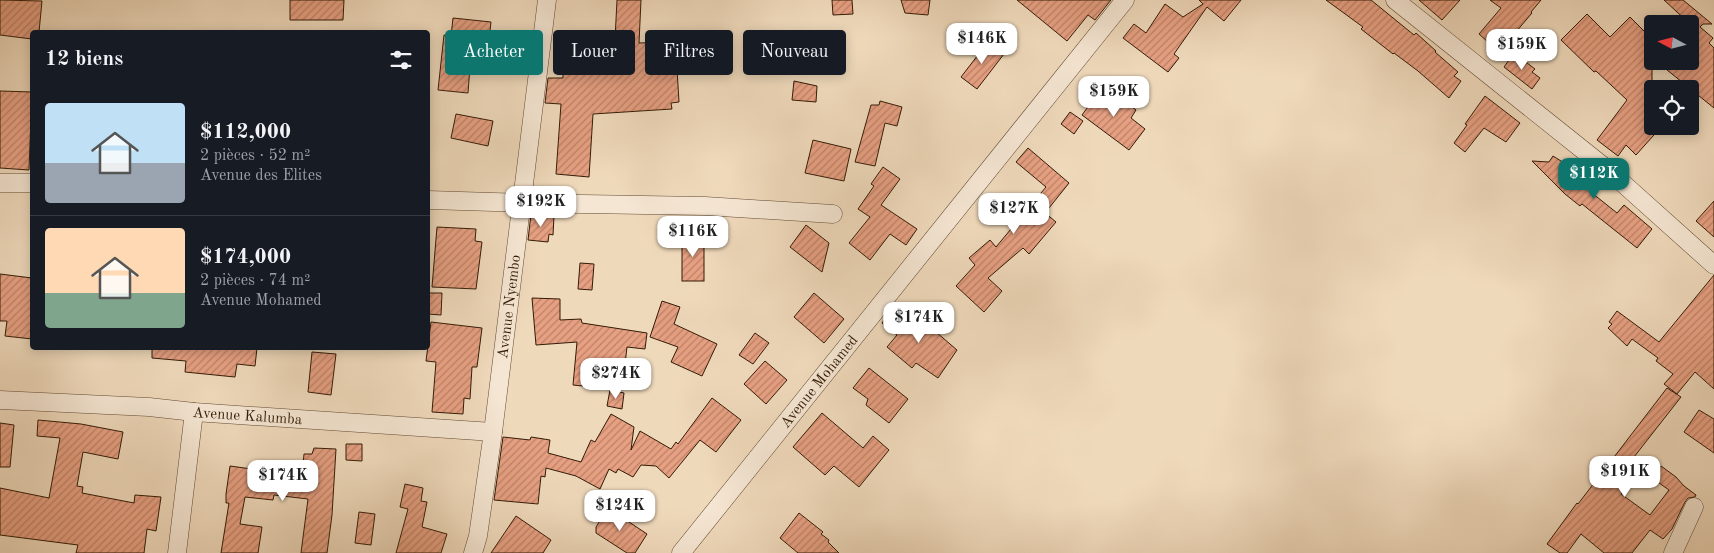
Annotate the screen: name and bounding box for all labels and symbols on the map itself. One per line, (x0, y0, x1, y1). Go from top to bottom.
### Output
north arrow (1644, 15, 1699, 70)
pin: $146K (947, 22, 1017, 65)
pin: $159K (1487, 28, 1557, 71)
pin: $159K (1079, 76, 1149, 118)
pin: $112K (1559, 158, 1629, 200)
pin: $192K (506, 186, 576, 228)
pin: $127K (979, 192, 1049, 235)
pin: $116K (658, 216, 728, 258)
street label: Avenue Nyembo (496, 254, 524, 360)
pin: $174K (884, 302, 954, 344)
street label: Avenue Mohamed (778, 333, 862, 432)
pin: $274K (581, 358, 651, 400)
street label: Avenue Kalumba (192, 406, 303, 428)
pin: $191K (1590, 456, 1660, 498)
pin: $174K (248, 460, 318, 502)
pin: $124K (585, 490, 655, 532)

